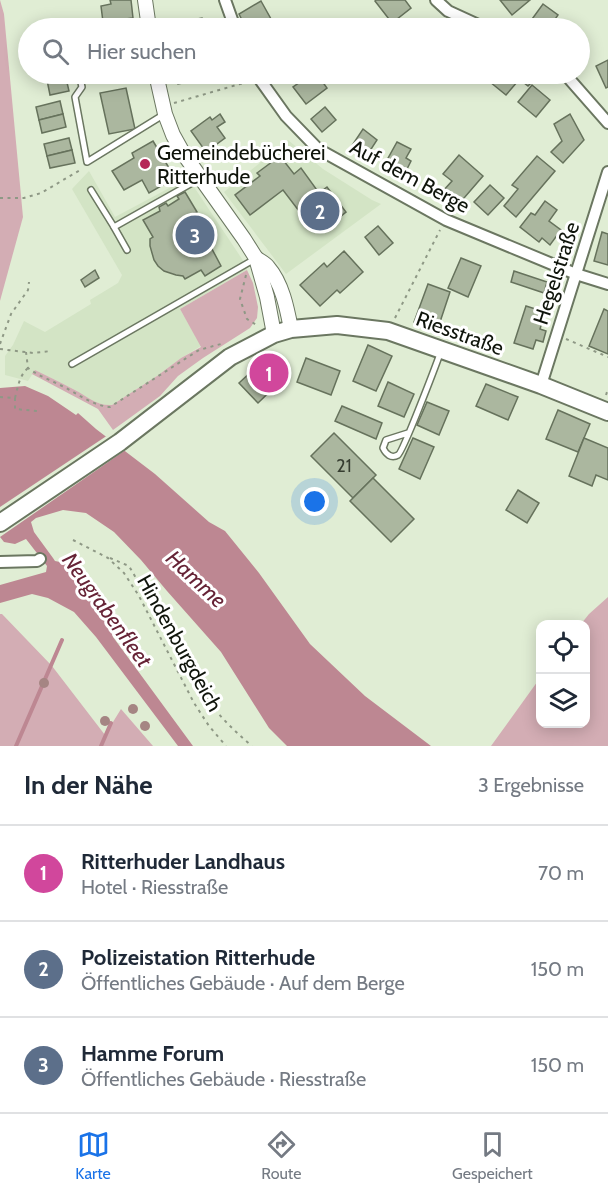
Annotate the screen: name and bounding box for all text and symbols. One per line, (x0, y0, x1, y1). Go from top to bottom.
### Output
search box (18, 18, 590, 84)
icon: search (39, 35, 72, 68)
text: Hier suchen (87, 38, 196, 65)
street label: Auf dem Berge (346, 134, 474, 218)
place label: Gemeindebücherei Ritterhude (157, 140, 325, 189)
marker: Gemeindebücherei Ritterhude (138, 157, 152, 171)
pin: 2 (300, 188, 340, 234)
pin: 3 (176, 212, 214, 258)
street label: Hegelstraße (528, 218, 584, 328)
street label: Riesstraße (413, 306, 508, 360)
pin: 1 (250, 350, 288, 395)
house number: 21 (336, 455, 352, 477)
your location (300, 487, 329, 516)
water label: Hamme (160, 545, 232, 613)
water label: Neugrabenfleet (56, 547, 158, 674)
street label: Hindenburgdeich (132, 570, 228, 716)
map controls (536, 620, 590, 728)
button: locate (536, 620, 590, 674)
button: layers (536, 674, 590, 728)
text: In der Nähe (24, 769, 153, 801)
text: 3 Ergebnisse (478, 773, 584, 797)
text: Ritterhuder Landhaus (81, 848, 285, 875)
text: 1 (40, 861, 47, 885)
text: 70 m (538, 861, 584, 885)
text: Hotel · Riesstraße (81, 875, 228, 899)
text: Polizeistation Ritterhude (81, 944, 315, 971)
text: 2 (38, 957, 49, 981)
text: 150 m (531, 957, 584, 981)
text: Öffentliches Gebäude · Auf dem Berge (81, 971, 405, 995)
text: Hamme Forum (81, 1040, 224, 1067)
text: 3 (38, 1053, 49, 1077)
text: 150 m (531, 1053, 584, 1077)
text: Öffentliches Gebäude · Riesstraße (81, 1067, 366, 1091)
tab: Karte (75, 1128, 111, 1183)
tab: Route (261, 1128, 301, 1183)
tab: Gespeichert (452, 1128, 533, 1183)

